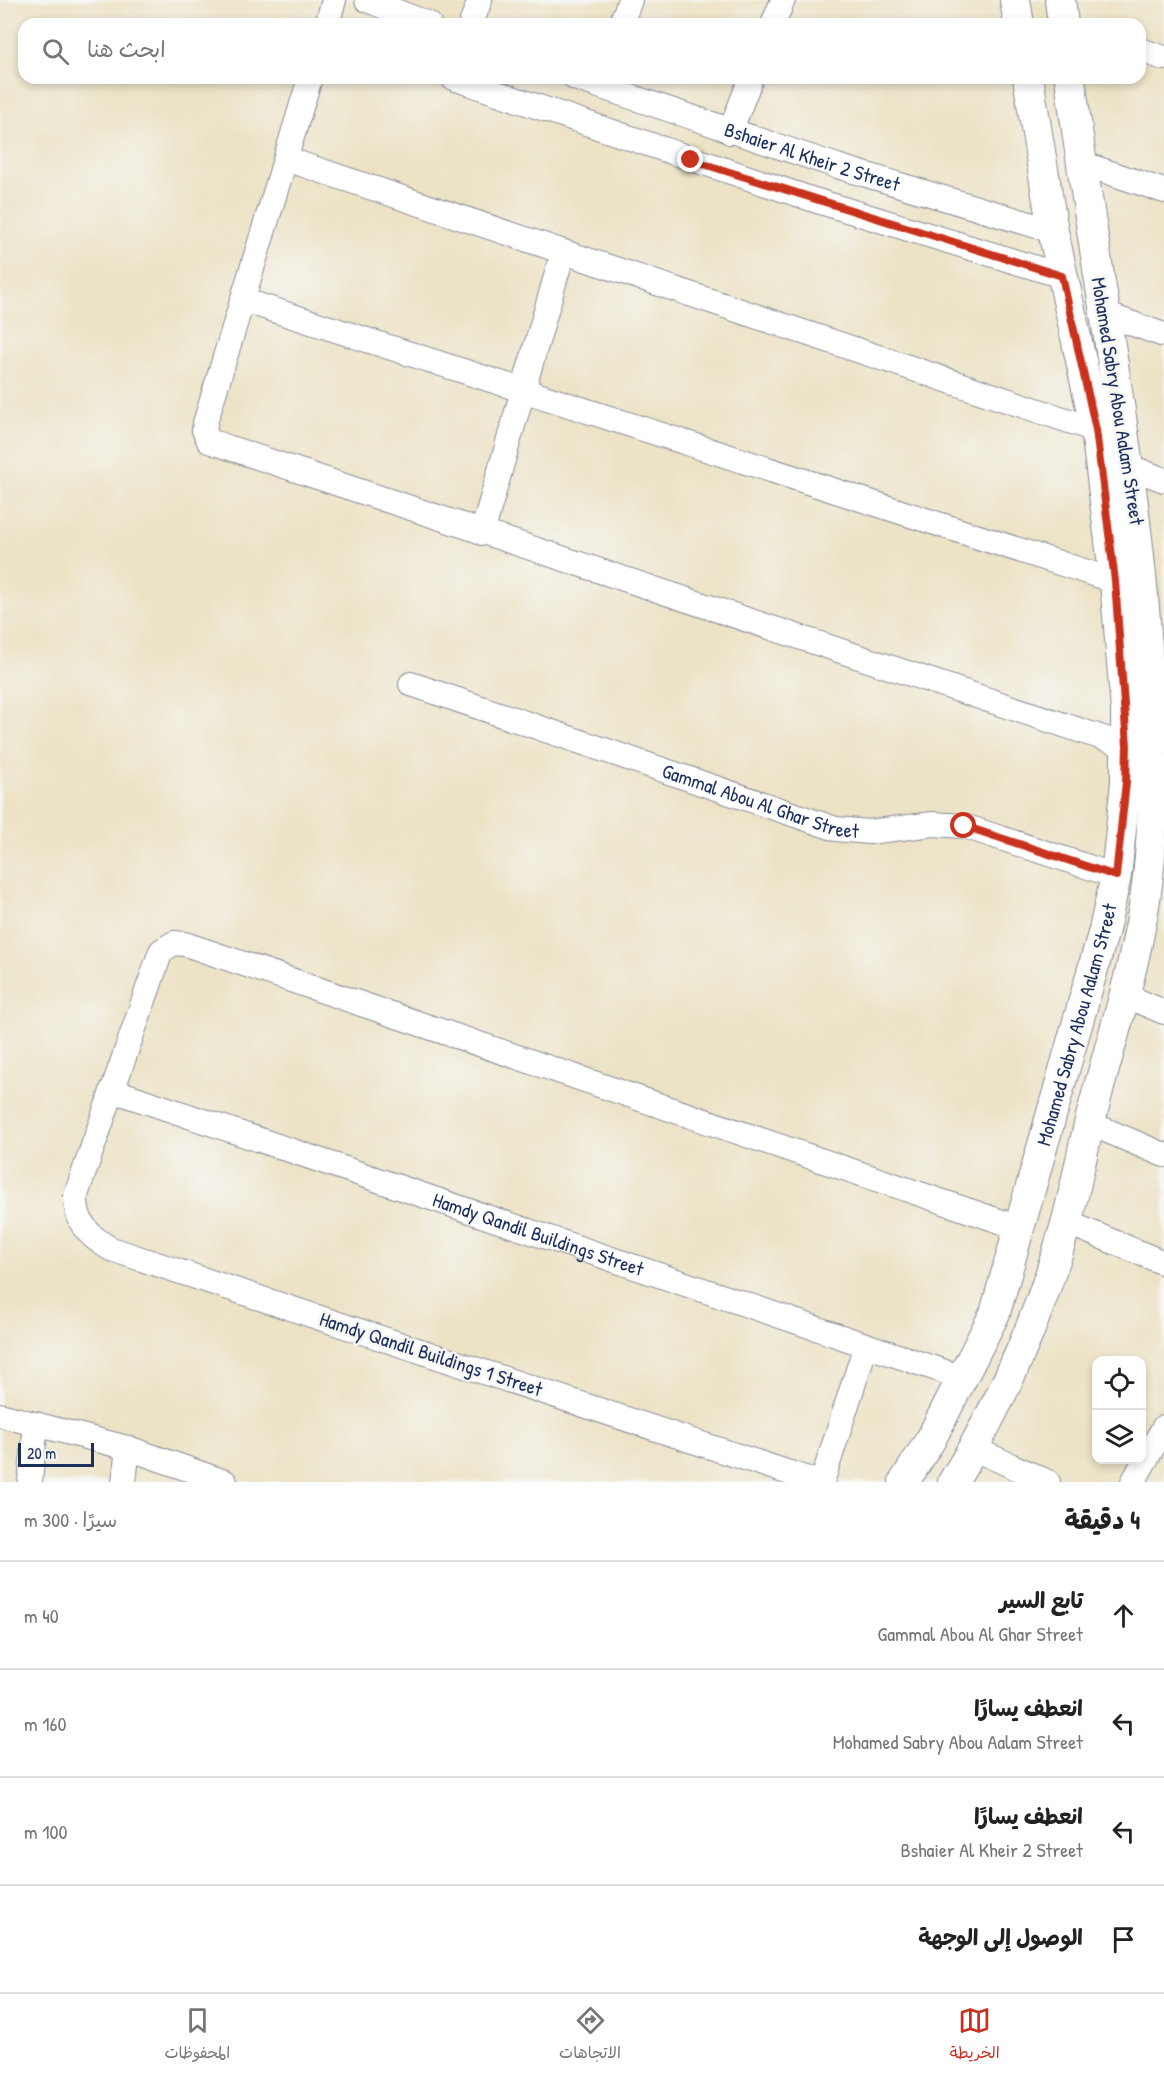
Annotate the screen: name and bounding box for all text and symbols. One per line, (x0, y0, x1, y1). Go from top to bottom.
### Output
search box (18, 18, 1146, 84)
text: ابحث هنا (87, 34, 166, 64)
icon: search (39, 35, 72, 68)
street label: Bshaier Al Kheir 2 Street (721, 115, 904, 198)
route end (677, 146, 703, 172)
street label: Mohamed Sabry Abou Aalam Street (1086, 275, 1152, 528)
street label: Gammal Abou Al Ghar Street (659, 757, 861, 844)
route start (950, 812, 976, 838)
street label: Mohamed Sabry Abou Aalam Street (1029, 900, 1123, 1149)
street label: Hamdy Qandil Buildings Street (429, 1186, 648, 1282)
street label: Hamdy Qandil Buildings 1 Street (316, 1305, 547, 1403)
map controls (1092, 1356, 1146, 1464)
button: locate (1092, 1356, 1146, 1410)
button: layers (1092, 1410, 1146, 1464)
scale bar (18, 1440, 94, 1468)
text: 20 m (27, 1442, 56, 1464)
text: 4 دقيقة (1064, 1502, 1140, 1537)
text: سيرًا · 300 m (24, 1506, 117, 1533)
text: تابع السير (1000, 1585, 1083, 1615)
icon: ahead (1107, 1599, 1140, 1632)
text: 40 m (24, 1602, 59, 1629)
text: Gammal Abou Al Ghar Street (878, 1620, 1083, 1647)
text: انعطف يسارًا (974, 1693, 1083, 1723)
icon: left (1107, 1707, 1140, 1740)
text: 160 m (24, 1710, 66, 1737)
text: Mohamed Sabry Abou Aalam Street (833, 1728, 1083, 1755)
text: انعطف يسارًا (974, 1801, 1083, 1831)
icon: left (1107, 1815, 1140, 1848)
text: 100 m (24, 1818, 67, 1845)
text: Bshaier Al Kheir 2 Street (900, 1836, 1083, 1863)
text: الوصول إلى الوجهة (918, 1922, 1083, 1952)
icon: arrive (1107, 1923, 1140, 1956)
tab: المحفوظات (164, 2004, 230, 2067)
tab: الاتجاهات (559, 2004, 621, 2067)
tab: الخريطة (950, 2004, 1000, 2067)

